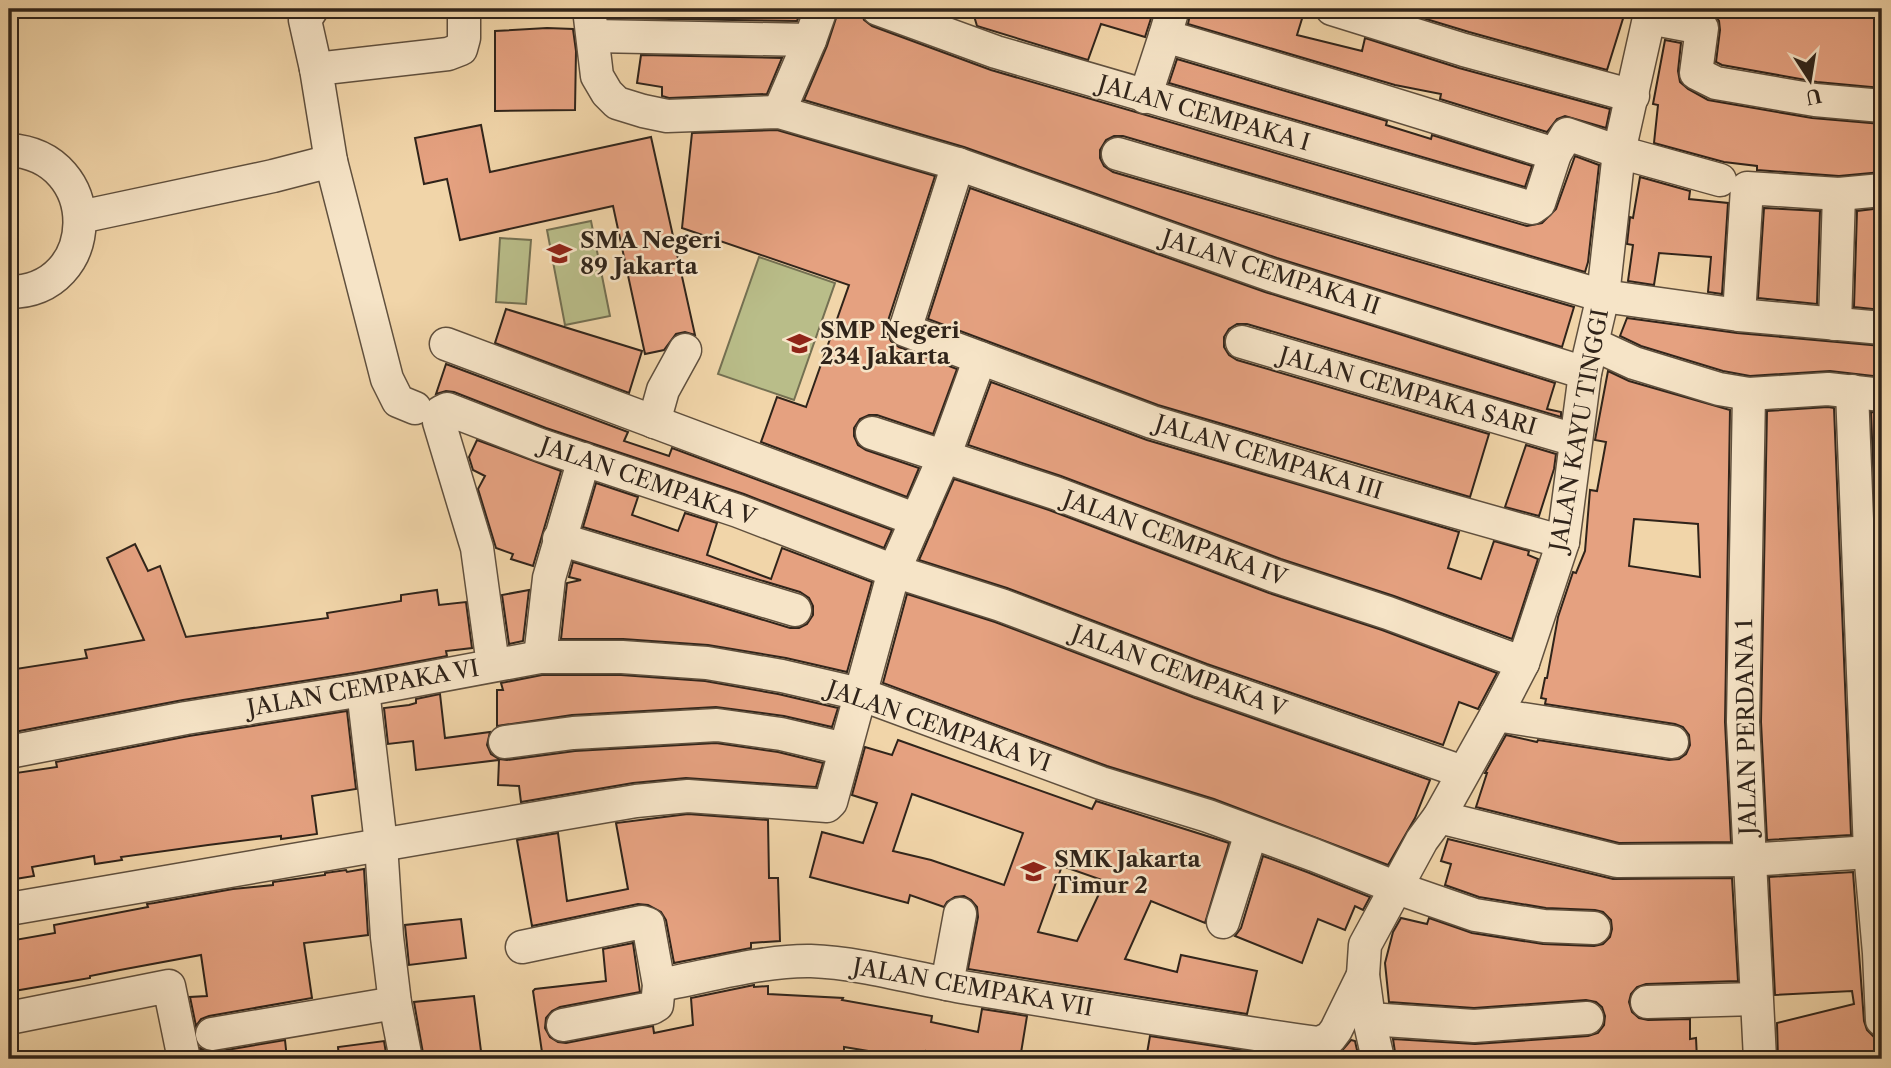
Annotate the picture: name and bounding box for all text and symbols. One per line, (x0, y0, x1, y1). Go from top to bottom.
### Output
north arrow (1776, 46, 1846, 116)
street label: JALAN CEMPAKA I (1092, 69, 1313, 157)
text: U (1803, 83, 1823, 109)
street label: JALAN CEMPAKA II (1155, 223, 1384, 321)
place label: SMA Negeri 89 Jakarta (580, 226, 721, 280)
school or university icon: SMA Negeri 89 Jakarta (546, 239, 574, 267)
street label: JALAN KAYU TINGGI (1543, 307, 1614, 556)
place label: SMP Negeri 234 Jakarta (820, 316, 960, 370)
school or university icon: SMP Negeri 234 Jakarta (786, 329, 814, 357)
street label: JALAN CEMPAKA SARI (1273, 340, 1540, 441)
street label: JALAN CEMPAKA III (1149, 408, 1386, 505)
street label: JALAN CEMPAKA V (534, 430, 761, 532)
street label: JALAN CEMPAKA IV (1057, 484, 1292, 592)
street label: JALAN CEMPAKA V (1065, 618, 1291, 723)
street label: JALAN PERDANA 1 (1730, 618, 1762, 838)
street label: JALAN CEMPAKA VI (242, 654, 481, 723)
street label: JALAN CEMPAKA VI (821, 674, 1055, 777)
place label: SMK Jakarta Timur 2 (1054, 845, 1201, 899)
school or university icon: SMK Jakarta Timur 2 (1020, 858, 1048, 886)
street label: JALAN CEMPAKA VII (848, 952, 1095, 1022)

